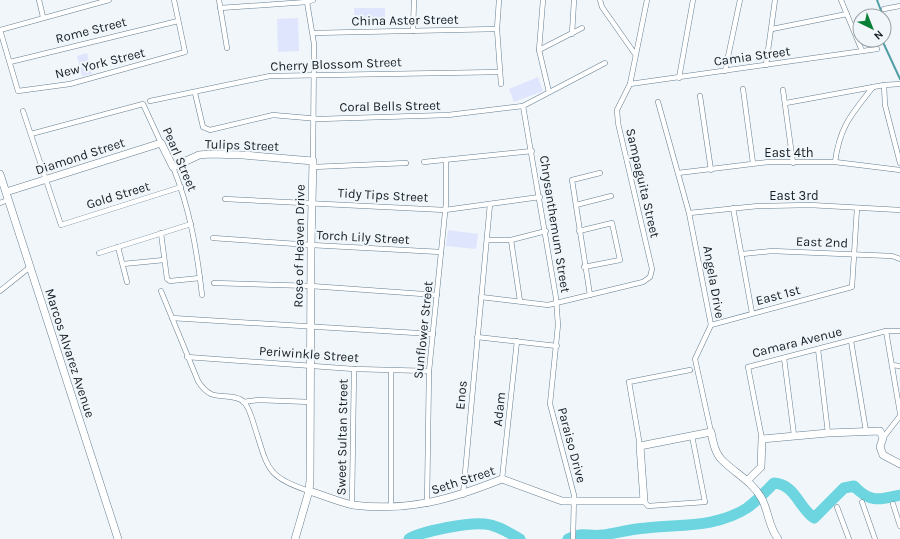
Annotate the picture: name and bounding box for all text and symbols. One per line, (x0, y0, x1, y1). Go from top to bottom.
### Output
north arrow (852, 8, 892, 48)
street label: China Aster Street (351, 12, 459, 28)
street label: Rome Street (54, 14, 128, 46)
text: N (871, 28, 886, 42)
street label: Camia Street (713, 43, 791, 69)
street label: New York Street (53, 45, 147, 81)
street label: Cherry Blossom Street (270, 54, 402, 74)
street label: Coral Bells Street (339, 98, 441, 114)
street label: Pearl Street (160, 125, 200, 193)
street label: Sampaguita Street (623, 127, 663, 239)
street label: Diamond Street (33, 134, 127, 178)
street label: Tulips Street (205, 136, 279, 154)
street label: East 4th (764, 145, 814, 160)
street label: Chrysanthemum Street (537, 154, 573, 294)
street label: Gold Street (84, 178, 152, 212)
street label: Rose of Heaven Drive (290, 184, 308, 308)
street label: Tidy Tips Street (337, 185, 429, 205)
street label: East 3rd (769, 188, 819, 203)
street label: Torch Lily Street (316, 227, 410, 247)
street label: East 2nd (796, 234, 848, 250)
street label: Angela Drive (700, 244, 728, 320)
street label: Sunflower Street (410, 280, 436, 380)
street label: East 1st (754, 282, 802, 308)
street label: Marcos Alvarez Avenue (42, 287, 98, 420)
street label: Camara Avenue (750, 323, 844, 360)
street label: Periwinkle Street (259, 343, 360, 365)
street label: Sweet Sultan Street (333, 378, 351, 495)
street label: Enos (452, 380, 470, 410)
street label: Adam (490, 391, 508, 427)
street label: Paraiso Drive (555, 406, 589, 485)
street label: Seth Street (429, 463, 497, 497)

